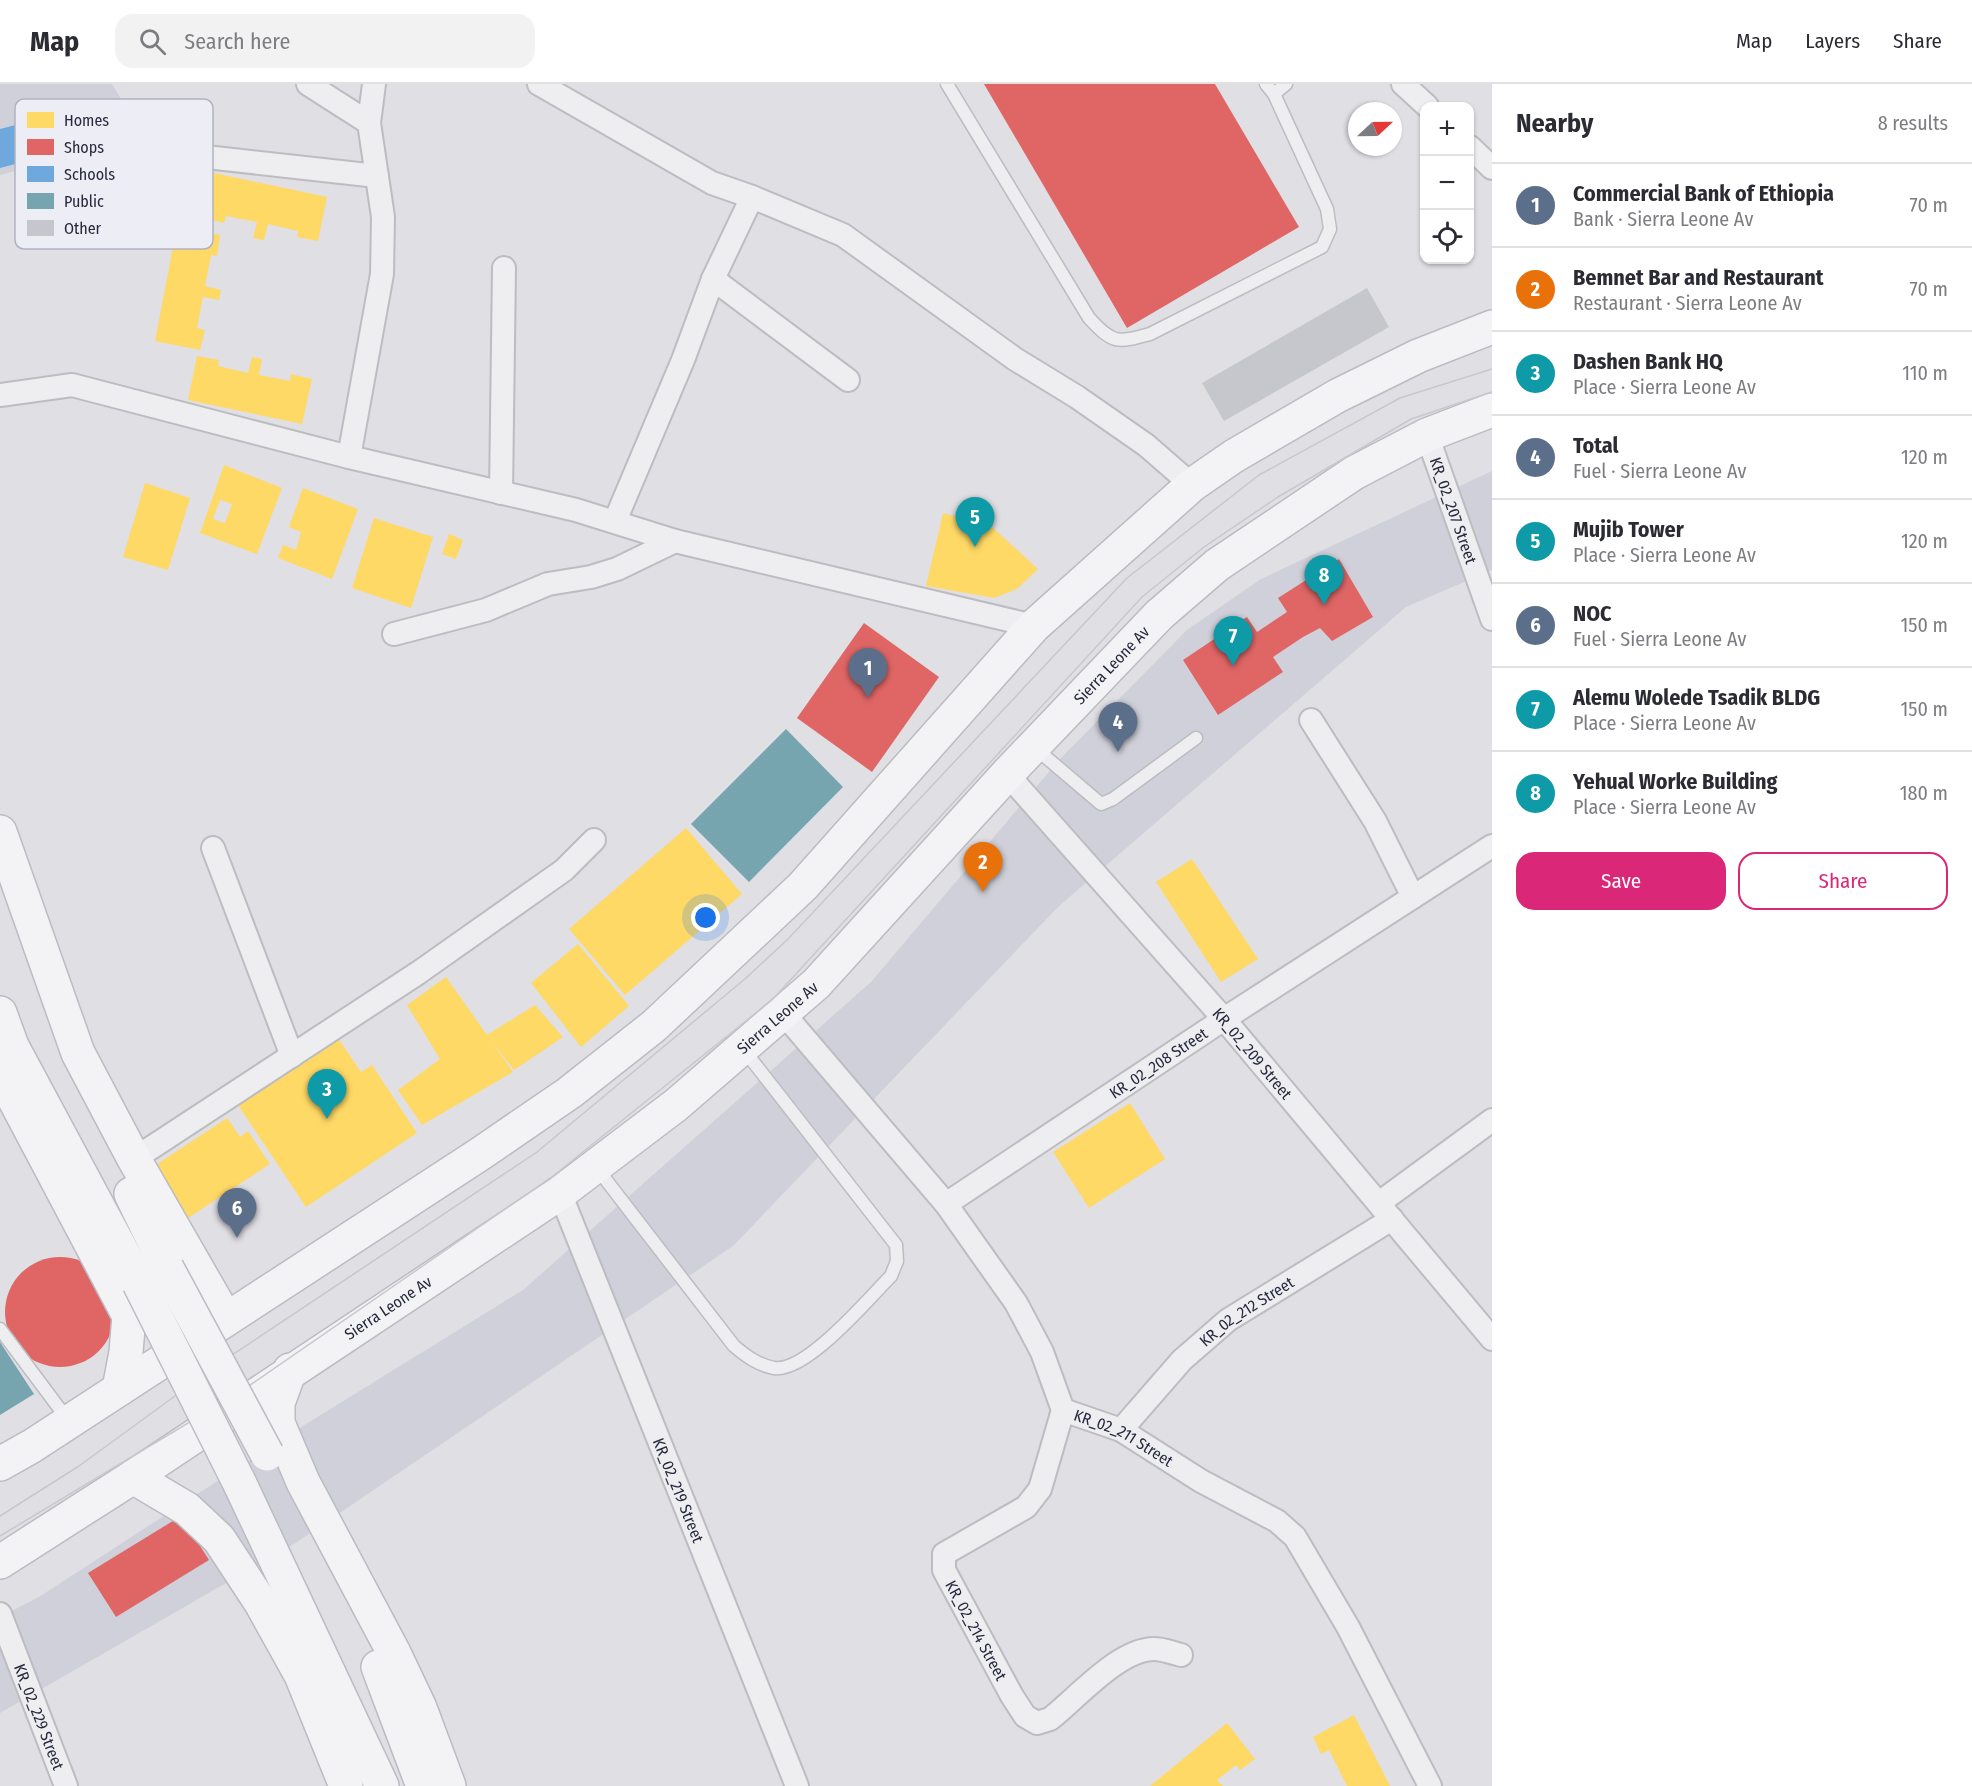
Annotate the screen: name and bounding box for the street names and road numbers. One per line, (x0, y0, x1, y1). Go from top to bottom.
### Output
street label: KR_02_207 Street (1426, 455, 1481, 567)
street label: Sierra Leone Av (1070, 622, 1153, 708)
street label: Sierra Leone Av (733, 978, 822, 1058)
street label: KR_02_209 Street (1209, 1004, 1296, 1104)
street label: KR_02_208 Street (1106, 1023, 1212, 1103)
street label: Sierra Leone Av (341, 1272, 435, 1344)
street label: KR_02_212 Street (1196, 1272, 1298, 1350)
street label: KR_02_211 Street (1071, 1406, 1177, 1471)
street label: KR_02_219 Street (649, 1435, 708, 1546)
street label: KR_02_214 Street (941, 1577, 1011, 1684)
street label: KR_02_229 Street (10, 1661, 68, 1773)

